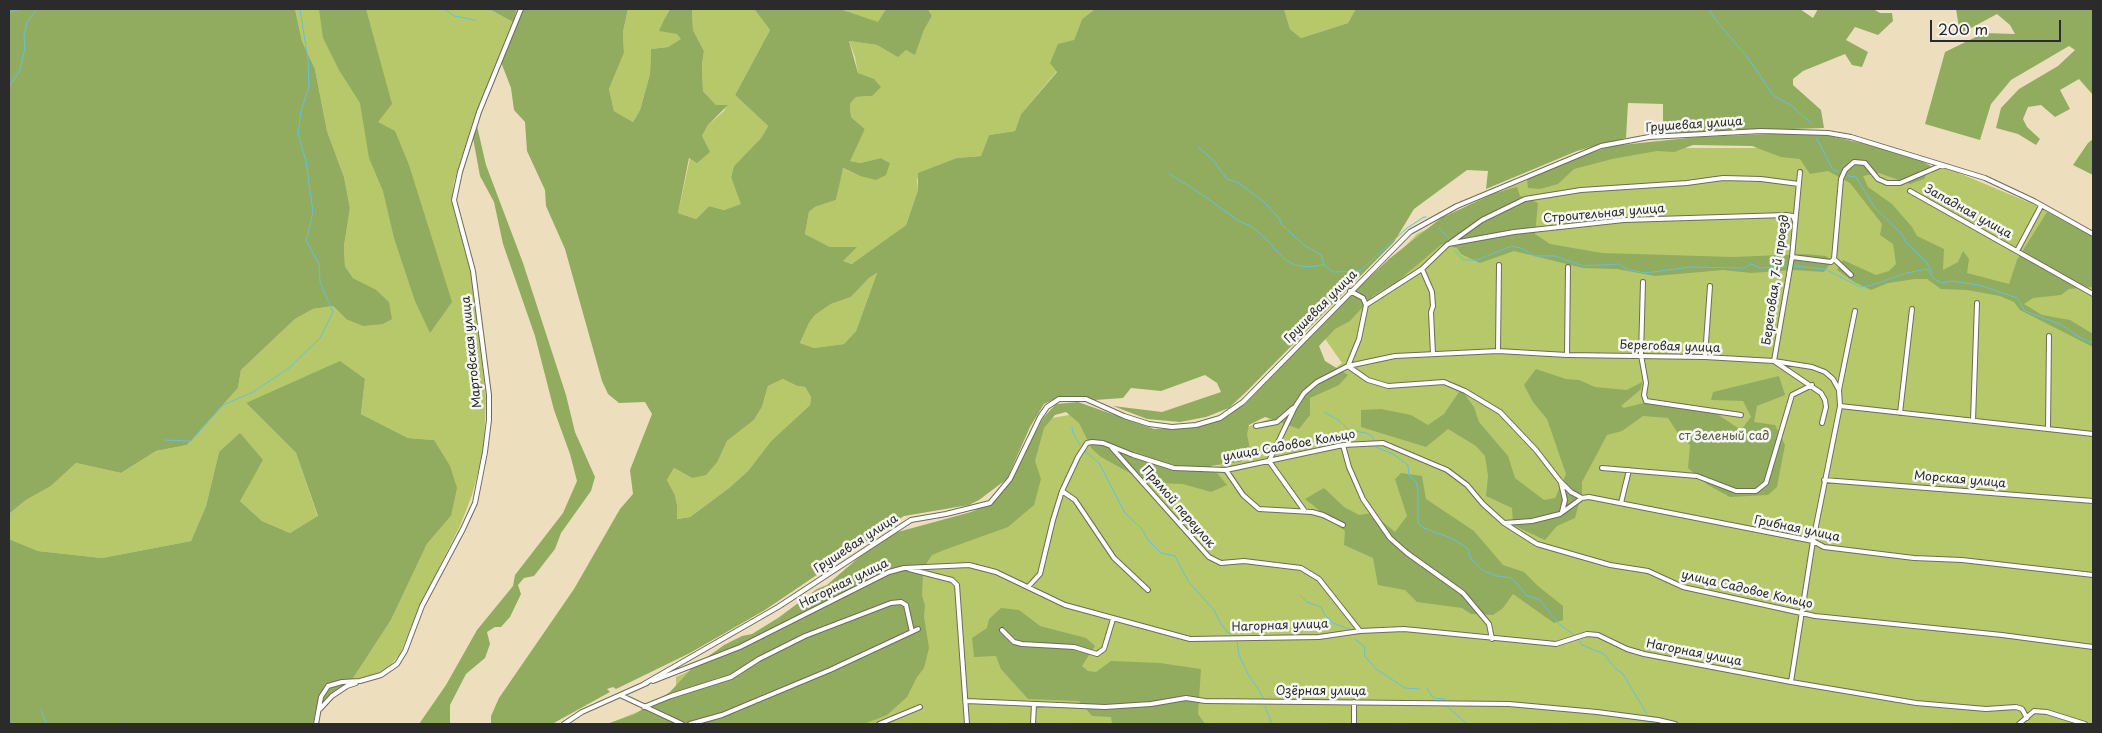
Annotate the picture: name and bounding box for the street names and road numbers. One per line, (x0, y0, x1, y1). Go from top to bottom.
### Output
street label: Грушевая улица (1645, 114, 1743, 136)
street label: Западная улица (1922, 182, 2014, 242)
street label: Строительная улица (1543, 202, 1665, 226)
street label: Береговая, 7-й проезд (1760, 214, 1792, 346)
street label: Грушевая улица (1282, 268, 1360, 346)
street label: Мартовская улица (459, 295, 485, 409)
street label: Береговая улица (1619, 338, 1721, 356)
street label: улица Садовое Кольцо (1222, 427, 1356, 465)
street label: Прямой переулок (1138, 463, 1218, 551)
street label: Морская улица (1913, 469, 2007, 491)
street label: Грушевая улица (811, 512, 901, 576)
street label: Грибная улица (1753, 513, 1841, 545)
street label: Нагорная улица (797, 556, 891, 612)
street label: улица Садовое Кольцо (1680, 568, 1814, 612)
street label: Нагорная улица (1231, 617, 1329, 635)
street label: Нагорная улица (1645, 637, 1743, 669)
street label: Озёрная улица (1276, 685, 1366, 699)

